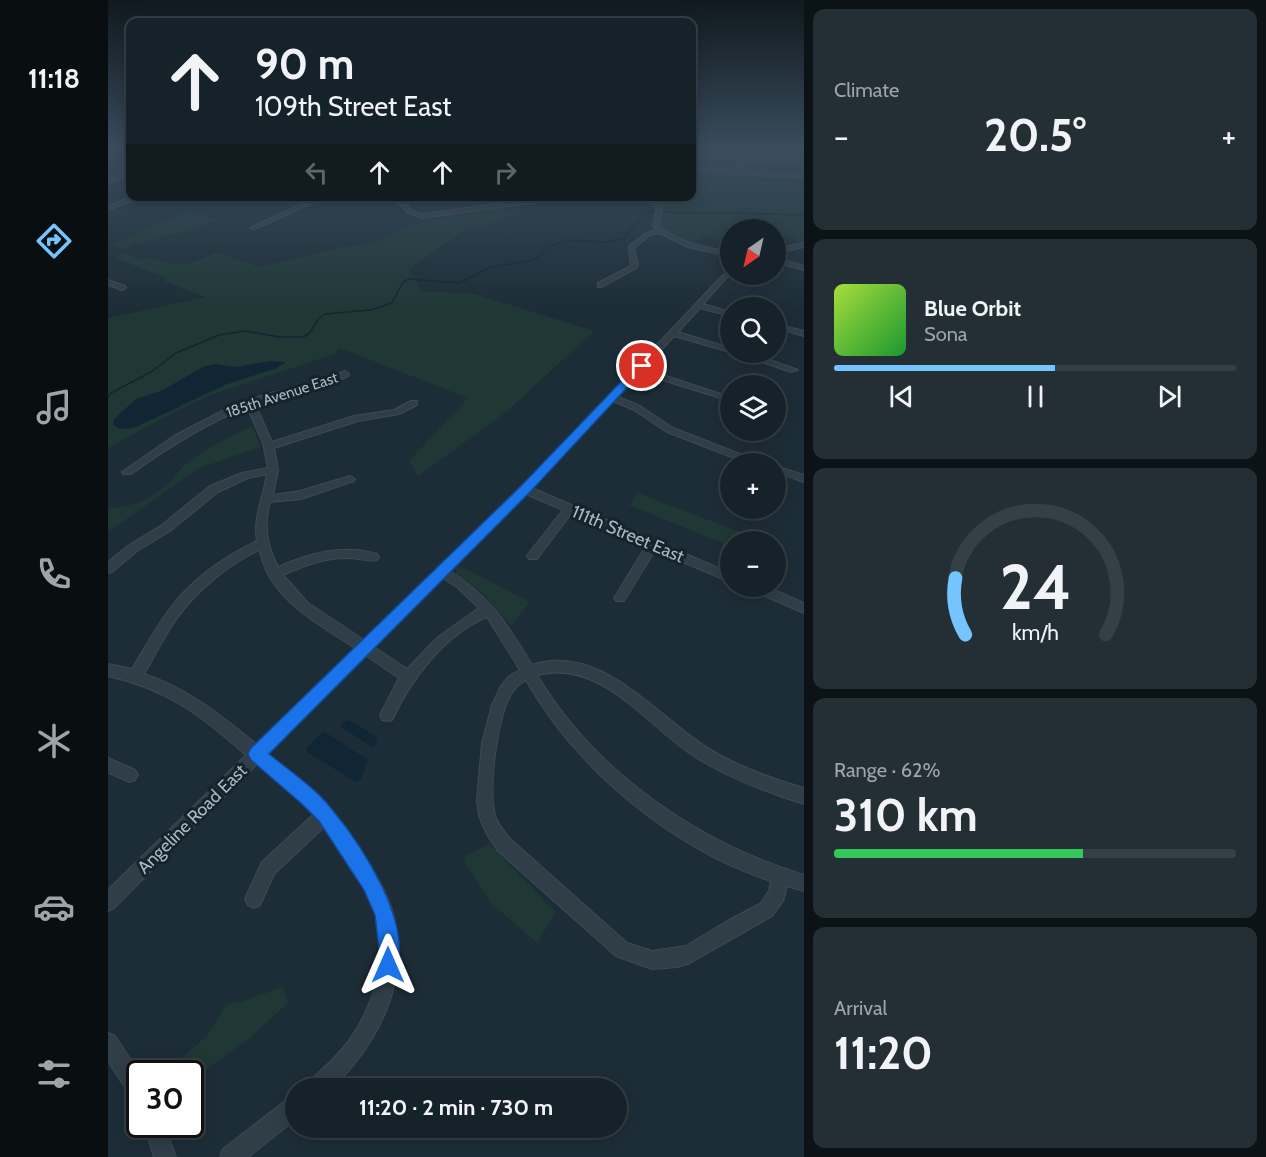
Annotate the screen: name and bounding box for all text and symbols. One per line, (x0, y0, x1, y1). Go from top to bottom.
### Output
text: 90 m (255, 38, 354, 90)
icon: ahead (156, 42, 234, 120)
text: 11:18 (28, 62, 80, 95)
text: Climate (834, 78, 899, 102)
text: 109th Street East (255, 90, 451, 123)
text: 20.5° (984, 108, 1086, 162)
text: − (834, 116, 849, 156)
text: + (1221, 116, 1236, 156)
icon: left (300, 156, 333, 189)
icon: ahead (363, 156, 396, 189)
icon: ahead (426, 156, 459, 189)
icon: right (489, 156, 522, 189)
north arrow (720, 219, 786, 285)
map controls (720, 219, 786, 597)
icon: directions (33, 220, 75, 262)
text: Blue Orbit (924, 295, 1021, 322)
button: search (720, 297, 786, 363)
text: Sona (924, 322, 967, 346)
pin (616, 340, 667, 391)
icon: arrive (625, 349, 658, 382)
street label: 185th Avenue East (224, 368, 340, 422)
button: layers (720, 375, 786, 441)
icon: previous (885, 380, 918, 413)
icon: pause (1019, 380, 1052, 413)
icon: next (1153, 380, 1186, 413)
icon: music (33, 386, 75, 428)
button: + (720, 453, 786, 519)
street label: 111th Street East (569, 500, 687, 568)
button: − (720, 531, 786, 597)
text: 24 (999, 550, 1071, 626)
icon: phone (33, 553, 75, 595)
text: km/h (1012, 620, 1058, 646)
icon: climate (33, 720, 75, 762)
text: Range · 62% (834, 758, 941, 782)
street label: Angeline Road East (133, 760, 251, 878)
text: 310 km (834, 788, 978, 842)
icon: car (33, 886, 75, 928)
position arrow (356, 933, 420, 997)
text: Arrival (834, 996, 887, 1020)
text: 11:20 (834, 1026, 933, 1080)
icon: filters (33, 1053, 75, 1095)
speed limit sign: 30 (126, 1060, 204, 1138)
text: 11:20 · 2 min · 730 m (359, 1094, 553, 1121)

